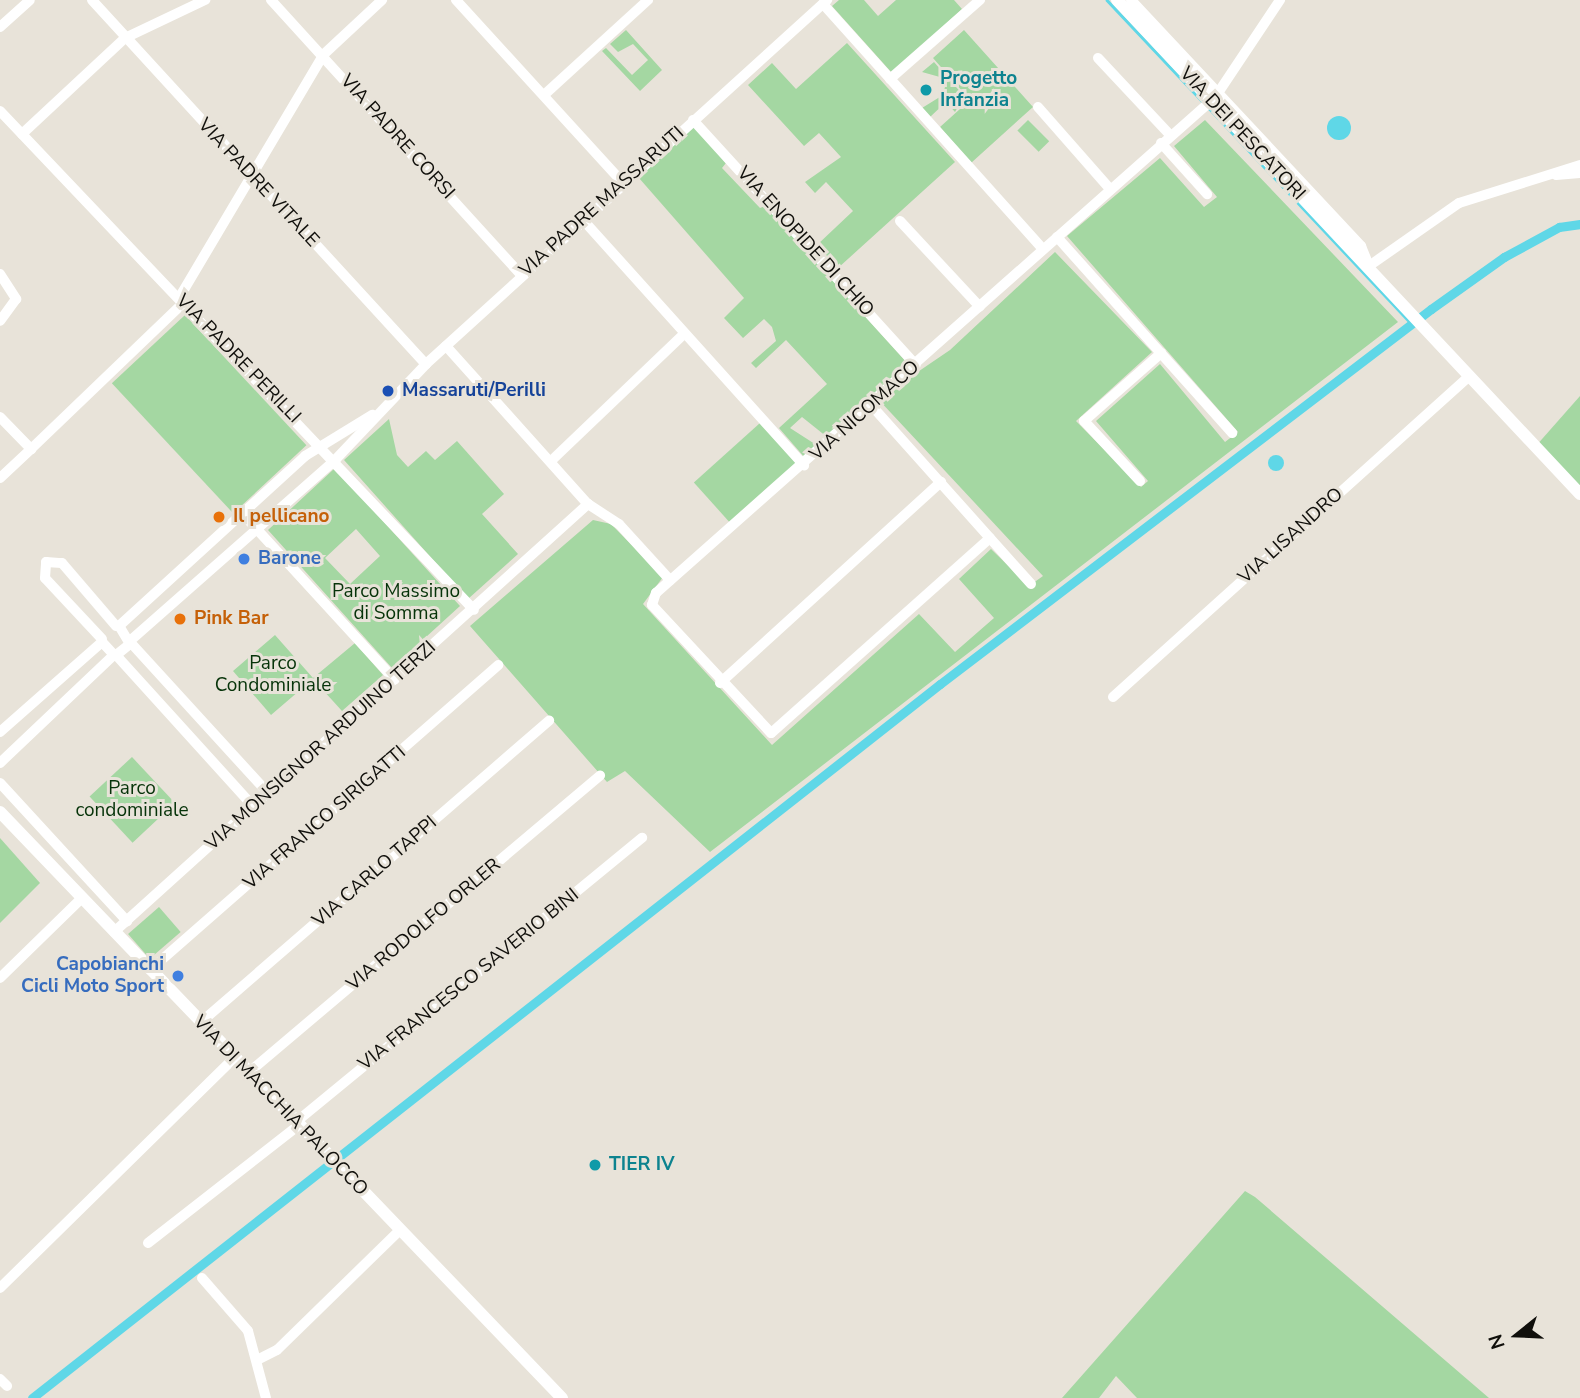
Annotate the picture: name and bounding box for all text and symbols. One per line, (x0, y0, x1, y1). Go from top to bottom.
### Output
street label: VIA DEI PESCATORI (1174, 63, 1310, 205)
place label: Progetto Infanzia (940, 68, 1017, 112)
street label: VIA PADRE CORSI (335, 70, 459, 204)
marker: Progetto Infanzia (918, 82, 934, 98)
street label: VIA PADRE VITALE (193, 114, 323, 252)
street label: VIA PADRE MASSARUTI (515, 122, 689, 282)
street label: VIA ENOPIDE DI CHIO (732, 162, 878, 322)
street label: VIA PADRE PERILLI (171, 290, 305, 428)
street label: VIA NICOMACO (806, 356, 924, 466)
place label: Massaruti/Perilli (402, 380, 546, 402)
marker: Massaruti/Perilli (380, 383, 396, 399)
street label: VIA LISANDRO (1234, 483, 1348, 589)
place label: Il pellicano (233, 506, 330, 528)
marker: Il pellicano (211, 509, 227, 525)
place label: Barone (258, 548, 321, 570)
marker: Barone (236, 551, 252, 567)
park label: Parco Massimo di Somma (332, 581, 460, 625)
place label: Pink Bar (194, 608, 269, 630)
marker: Pink Bar (172, 611, 188, 627)
street label: VIA MONSIGNOR ARDUINO TERZI (201, 636, 441, 856)
park label: Parco Condominiale (215, 653, 331, 697)
street label: VIA FRANCO SIRIGATTI (239, 741, 411, 895)
park label: Parco condominiale (75, 778, 189, 822)
street label: VIA CARLO TAPPI (308, 812, 442, 932)
street label: VIA RODOLFO ORLER (342, 854, 506, 996)
street label: VIA FRANCESCO SAVERIO BINI (354, 884, 584, 1076)
place label: Capobianchi Cicli Moto Sport (21, 954, 164, 998)
marker: Capobianchi Cicli Moto Sport (170, 968, 186, 984)
street label: VIA DI MACCHIA PALOCCO (188, 1011, 372, 1201)
place label: TIER IV (609, 1154, 675, 1176)
marker: TIER IV (587, 1157, 603, 1173)
north arrow (1482, 1300, 1552, 1370)
text: N (1482, 1331, 1512, 1352)

